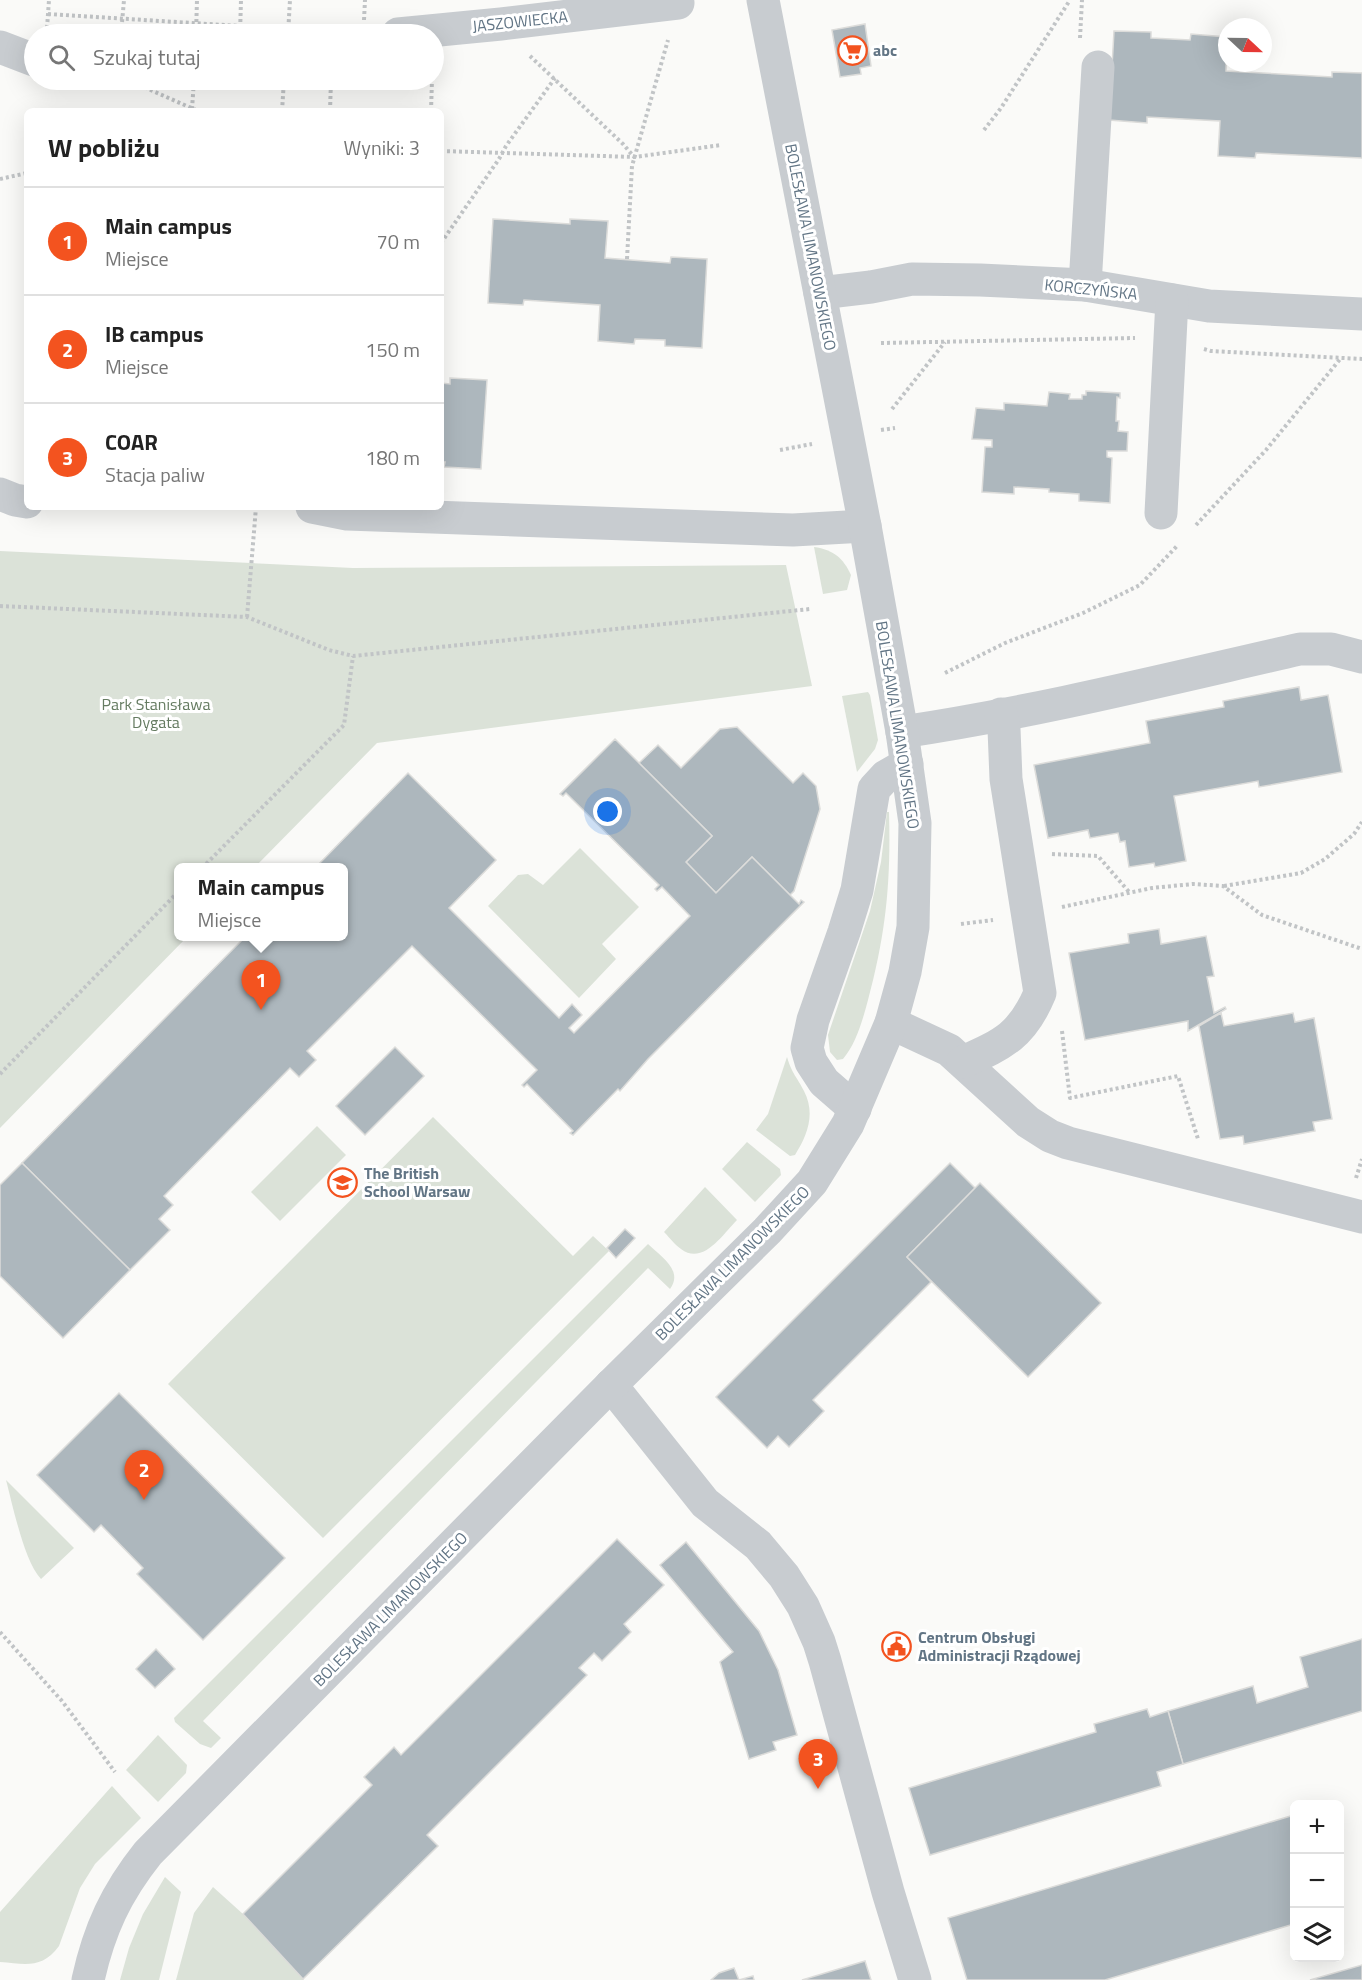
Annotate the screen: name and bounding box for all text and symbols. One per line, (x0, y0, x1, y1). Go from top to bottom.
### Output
street label: JASZOWIECKA (471, 4, 569, 38)
north arrow (1218, 18, 1272, 72)
search box (24, 24, 444, 90)
supermarket icon: abc (836, 34, 868, 66)
place label: abc (873, 38, 897, 62)
text: Szukaj tutaj (93, 40, 201, 74)
icon: search (45, 41, 78, 74)
text: W pobliżu (48, 128, 160, 167)
text: Wyniki: 3 (344, 132, 420, 163)
street label: BOLESŁAWA LIMANOWSKIEGO (779, 142, 843, 352)
text: Main campus (105, 209, 232, 243)
text: 1 (62, 226, 73, 257)
text: 70 m (376, 226, 420, 257)
text: Miejsce (105, 243, 169, 274)
street label: KORCZYŃSKA (1043, 272, 1139, 306)
text: IB campus (105, 317, 204, 351)
text: 2 (62, 334, 73, 365)
text: 150 m (365, 334, 420, 365)
text: Miejsce (105, 351, 169, 382)
text: COAR (105, 425, 158, 459)
text: 3 (62, 442, 73, 473)
text: 180 m (365, 442, 420, 473)
text: Stacja paliw (105, 459, 205, 490)
street label: BOLESŁAWA LIMANOWSKIEGO (870, 619, 926, 831)
park label: Park Stanisława Dygata (102, 692, 210, 734)
your location (593, 797, 622, 826)
popup (174, 863, 348, 941)
text: Main campus (198, 870, 324, 904)
text: Miejsce (198, 904, 261, 935)
pin: 1 (242, 960, 280, 1010)
place label: The British School Warsaw (364, 1161, 470, 1203)
school or university icon: The British School Warsaw (327, 1166, 359, 1198)
street label: BOLESŁAWA LIMANOWSKIEGO (649, 1180, 815, 1346)
pin: 2 (124, 1450, 164, 1500)
street label: BOLESŁAWA LIMANOWSKIEGO (307, 1526, 473, 1692)
place label: Centrum Obsługi Administracji Rządowej (918, 1625, 1081, 1667)
public building icon: Centrum Obsługi Administracji Rządowej (881, 1630, 913, 1662)
pin: 3 (798, 1740, 838, 1789)
map controls (1290, 1800, 1344, 1962)
button: + (1290, 1800, 1344, 1854)
button: − (1290, 1854, 1344, 1908)
button: layers (1290, 1908, 1344, 1962)

